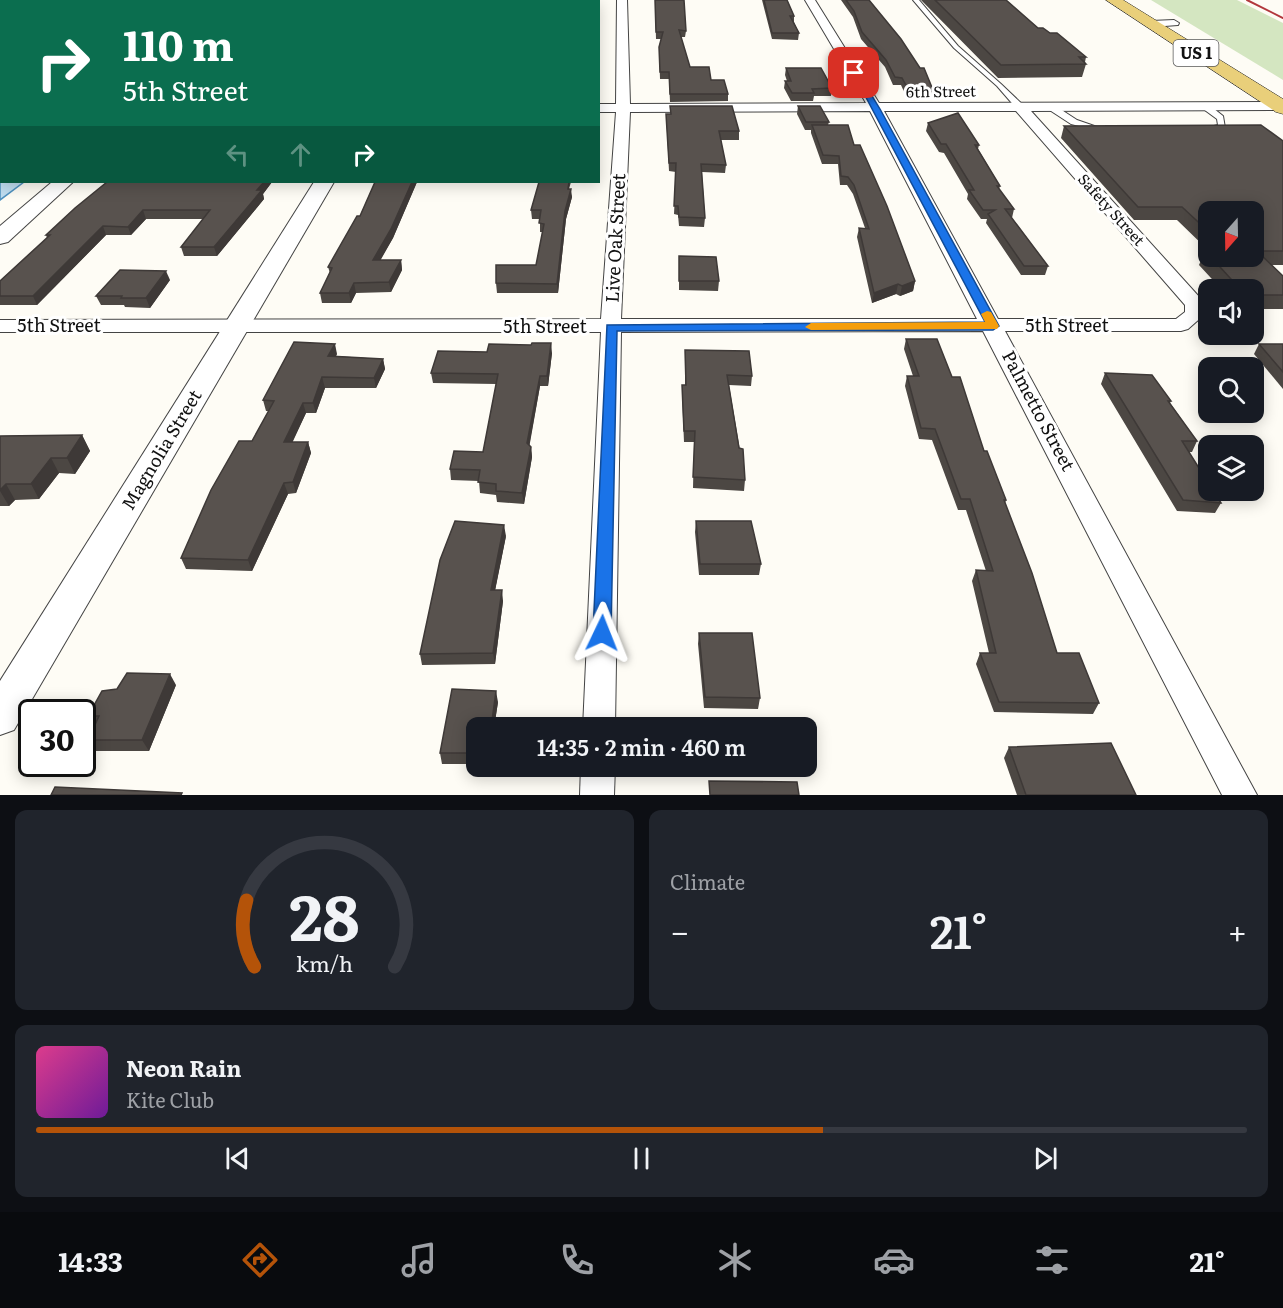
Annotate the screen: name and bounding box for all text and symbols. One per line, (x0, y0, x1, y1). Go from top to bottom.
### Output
text: 110 m (123, 12, 234, 74)
icon: right (24, 24, 102, 102)
road number: US 1 (1174, 40, 1218, 66)
pin (828, 47, 879, 98)
icon: arrive (837, 56, 870, 89)
text: 5th Street (123, 69, 248, 109)
street label: 6th Street (906, 78, 976, 103)
icon: left (221, 138, 254, 171)
icon: ahead (284, 138, 317, 171)
icon: right (347, 138, 380, 171)
street label: Safety Street (1073, 168, 1151, 250)
street label: Live Oak Street (598, 172, 631, 303)
north arrow (1198, 201, 1264, 267)
map controls (1198, 201, 1264, 501)
button: sound (1198, 279, 1264, 345)
street label: 5th Street (17, 311, 101, 338)
street label: 5th Street (1025, 311, 1109, 338)
street label: 5th Street (503, 312, 587, 339)
street label: Palmetto Street (996, 345, 1083, 476)
button: search (1198, 357, 1264, 423)
street label: Magnolia Street (114, 383, 208, 515)
button: layers (1198, 435, 1264, 501)
position arrow (570, 601, 634, 665)
speed limit sign: 30 (18, 699, 96, 777)
text: 14:35 · 2 min · 460 m (537, 730, 746, 763)
text: Climate (670, 866, 745, 896)
text: 28 (289, 868, 360, 960)
text: 21° (930, 896, 987, 963)
text: − (670, 905, 689, 954)
text: + (1228, 905, 1247, 954)
text: km/h (296, 947, 353, 979)
text: Neon Rain (126, 1051, 242, 1084)
text: Kite Club (126, 1084, 214, 1114)
icon: previous (221, 1142, 254, 1175)
icon: pause (625, 1142, 658, 1175)
icon: next (1029, 1142, 1062, 1175)
icon: directions (239, 1239, 281, 1281)
icon: music (398, 1239, 440, 1281)
icon: phone (556, 1239, 598, 1281)
icon: climate (714, 1239, 756, 1281)
icon: car (873, 1239, 915, 1281)
icon: filters (1031, 1239, 1073, 1281)
text: 14:33 (58, 1240, 123, 1280)
text: 21° (1190, 1240, 1225, 1280)

